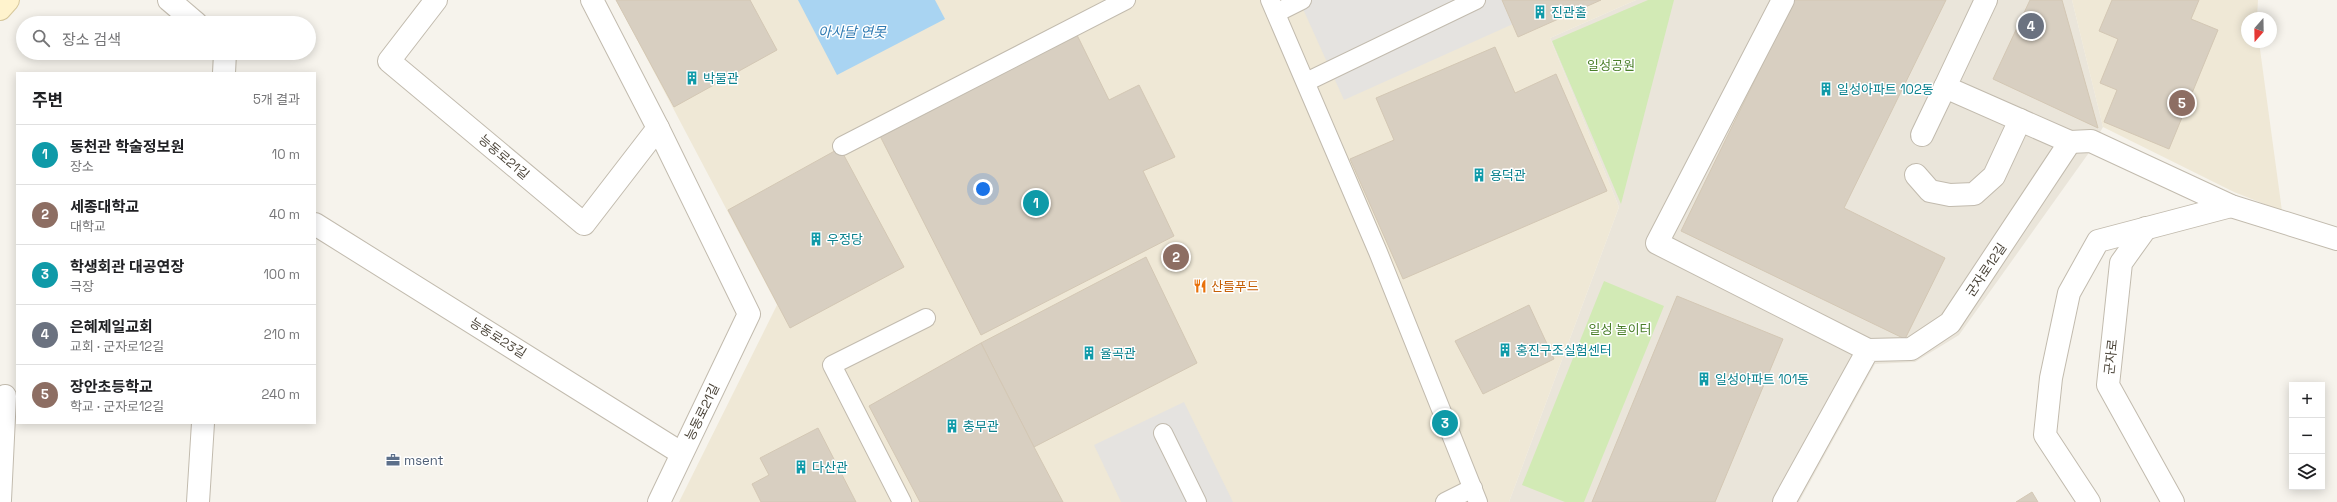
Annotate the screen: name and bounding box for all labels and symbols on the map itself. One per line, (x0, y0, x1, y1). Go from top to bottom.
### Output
building icon: 진관홀 (1532, 4, 1548, 20)
place label: 진관홀 (1551, 4, 1587, 21)
pin: 4 (2018, 11, 2044, 41)
north arrow (2241, 12, 2277, 48)
water label: 아사달 연못 (818, 23, 887, 41)
park label: 일성공원 (1587, 57, 1635, 74)
building icon: 박물관 (684, 70, 700, 86)
place label: 박물관 (703, 70, 739, 87)
building icon: 일성아파트 102동 (1818, 81, 1834, 97)
place label: 일성아파트 102동 (1837, 81, 1934, 98)
pin: 5 (2169, 88, 2195, 118)
street label: 능동로21길 (475, 131, 533, 183)
building icon: 용덕관 (1471, 167, 1487, 183)
place label: 용덕관 (1490, 167, 1526, 184)
your location (973, 179, 993, 199)
pin: 1 (1023, 188, 1049, 218)
building icon: 우정당 (808, 231, 824, 247)
place label: 우정당 (827, 231, 863, 248)
street label: 군자로12길 (1962, 240, 2010, 300)
pin: 2 (1163, 242, 1189, 272)
restaurant icon: 산들푸드 (1192, 278, 1208, 294)
place label: 산들푸드 (1211, 278, 1259, 295)
street label: 능동로23길 (467, 314, 529, 362)
park label: 일성 놀이터 (1588, 321, 1652, 338)
street label: 군자로 (2101, 338, 2121, 376)
building icon: 홍진구조실험센터 (1497, 342, 1513, 358)
place label: 홍진구조실험센터 (1516, 342, 1612, 359)
building icon: 율곡관 (1081, 345, 1097, 361)
place label: 율곡관 (1100, 345, 1136, 362)
building icon: 일성아파트 101동 (1696, 371, 1712, 387)
place label: 일성아파트 101동 (1715, 371, 1809, 388)
street label: 능동로21길 (681, 381, 723, 443)
pin: 3 (1432, 408, 1458, 438)
building icon: 충무관 (944, 418, 960, 434)
place label: 충무관 (963, 418, 999, 435)
office icon: msent (385, 452, 401, 468)
place label: msent (404, 452, 444, 469)
building icon: 다산관 (793, 459, 809, 475)
place label: 다산관 (812, 459, 848, 476)

